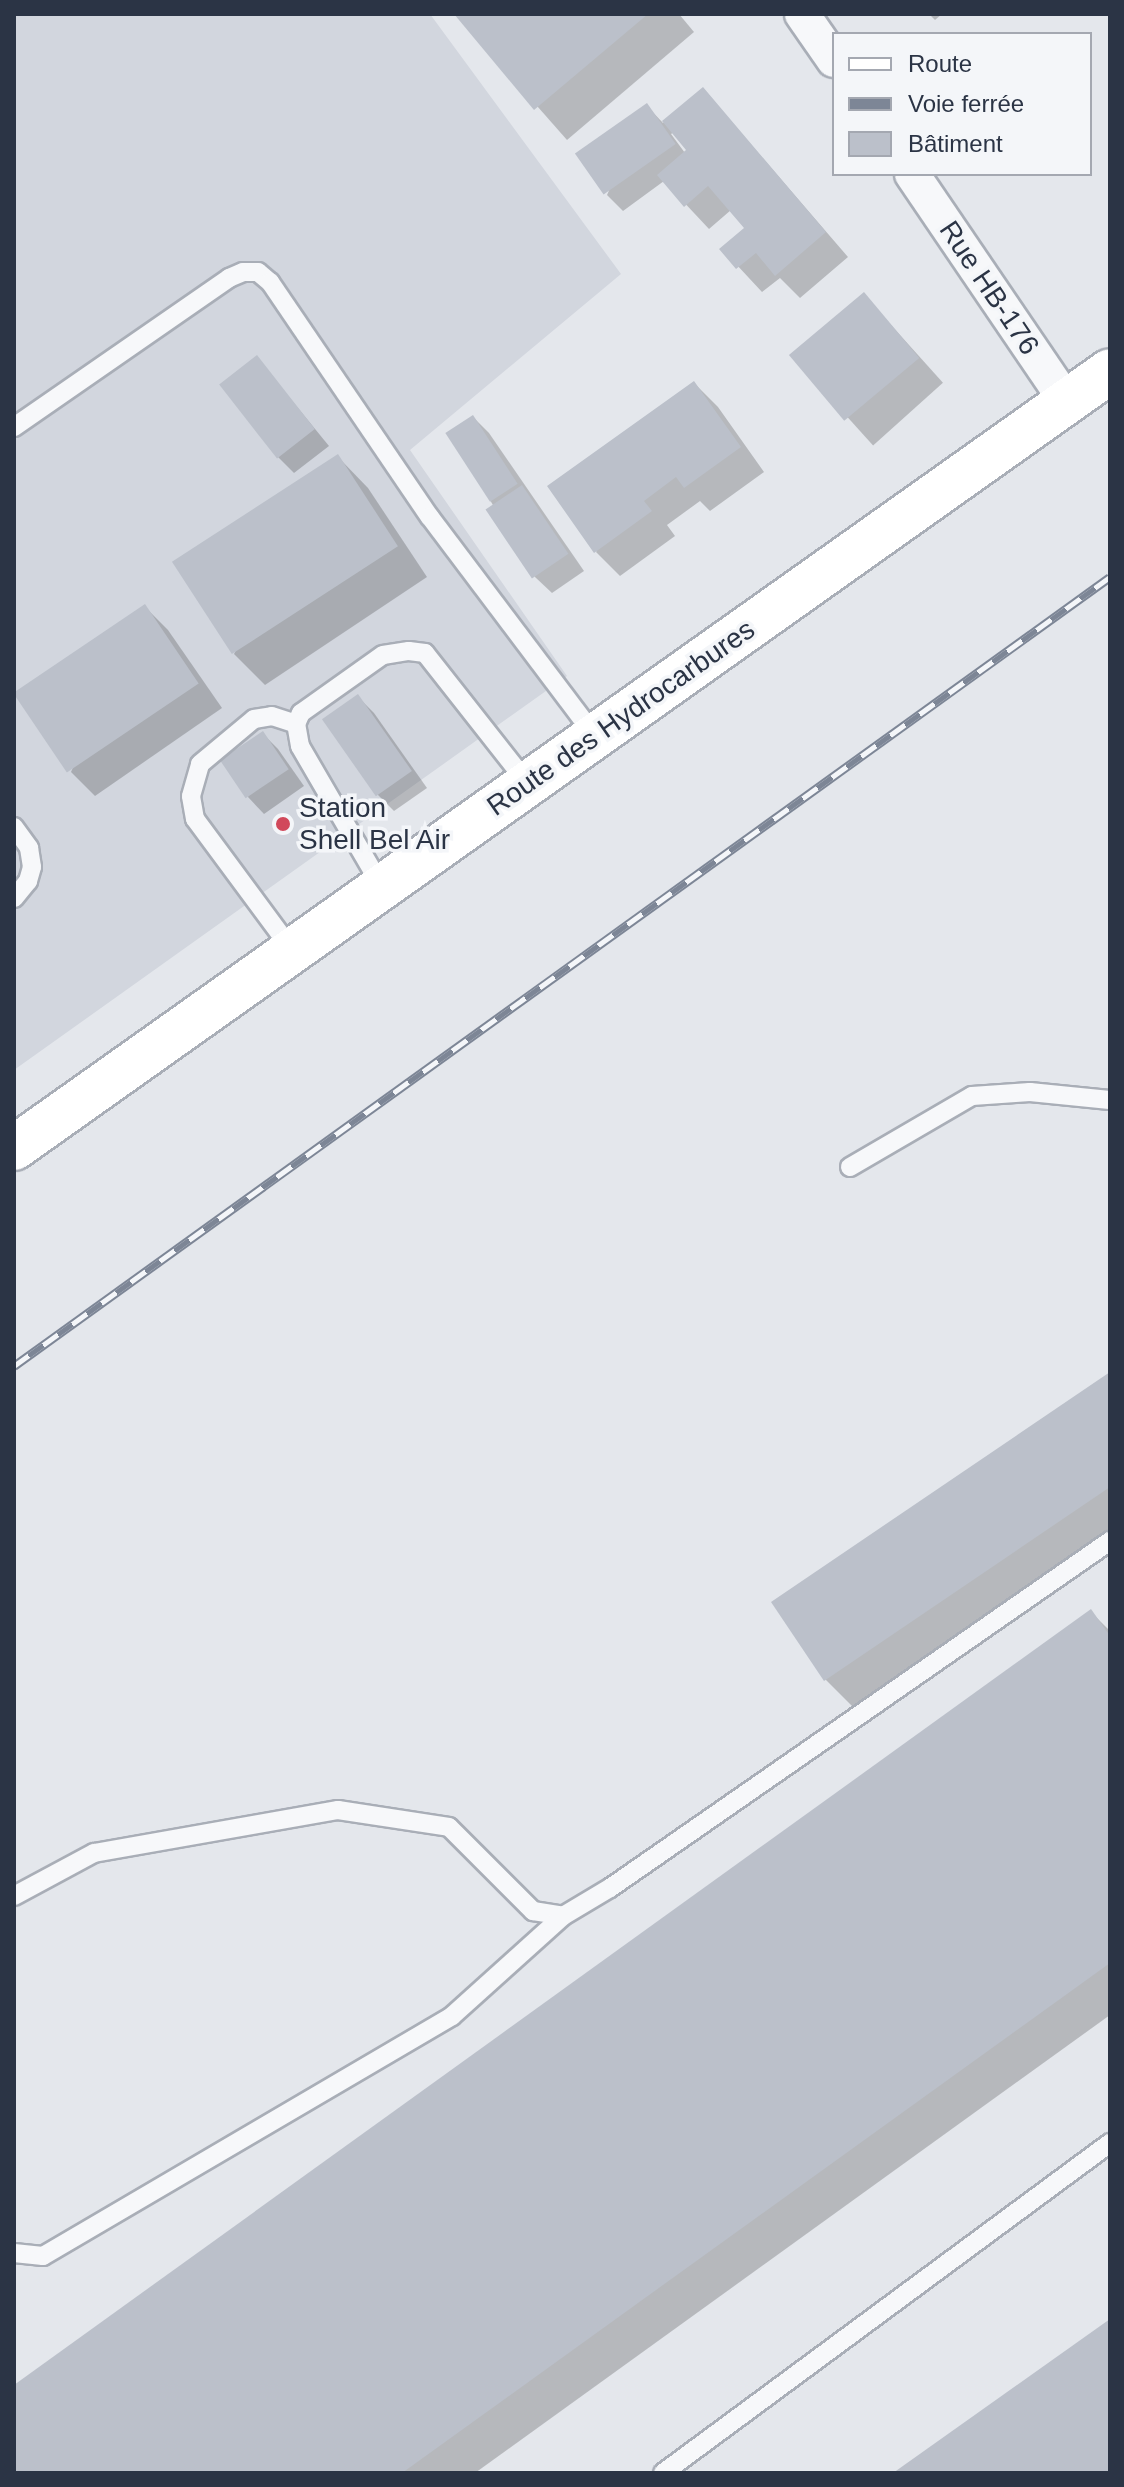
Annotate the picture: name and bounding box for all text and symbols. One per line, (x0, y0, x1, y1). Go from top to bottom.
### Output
legend (832, 32, 1092, 176)
text: Route (908, 50, 972, 77)
text: Voie ferrée (908, 90, 1024, 117)
text: Bâtiment (908, 130, 1003, 157)
street label: Rue HB-176 (932, 215, 1046, 361)
street label: Route des Hydrocarbures (481, 613, 761, 823)
place label: Station Shell Bel Air (299, 791, 452, 857)
marker: Station Shell Bel Air (274, 815, 292, 833)

